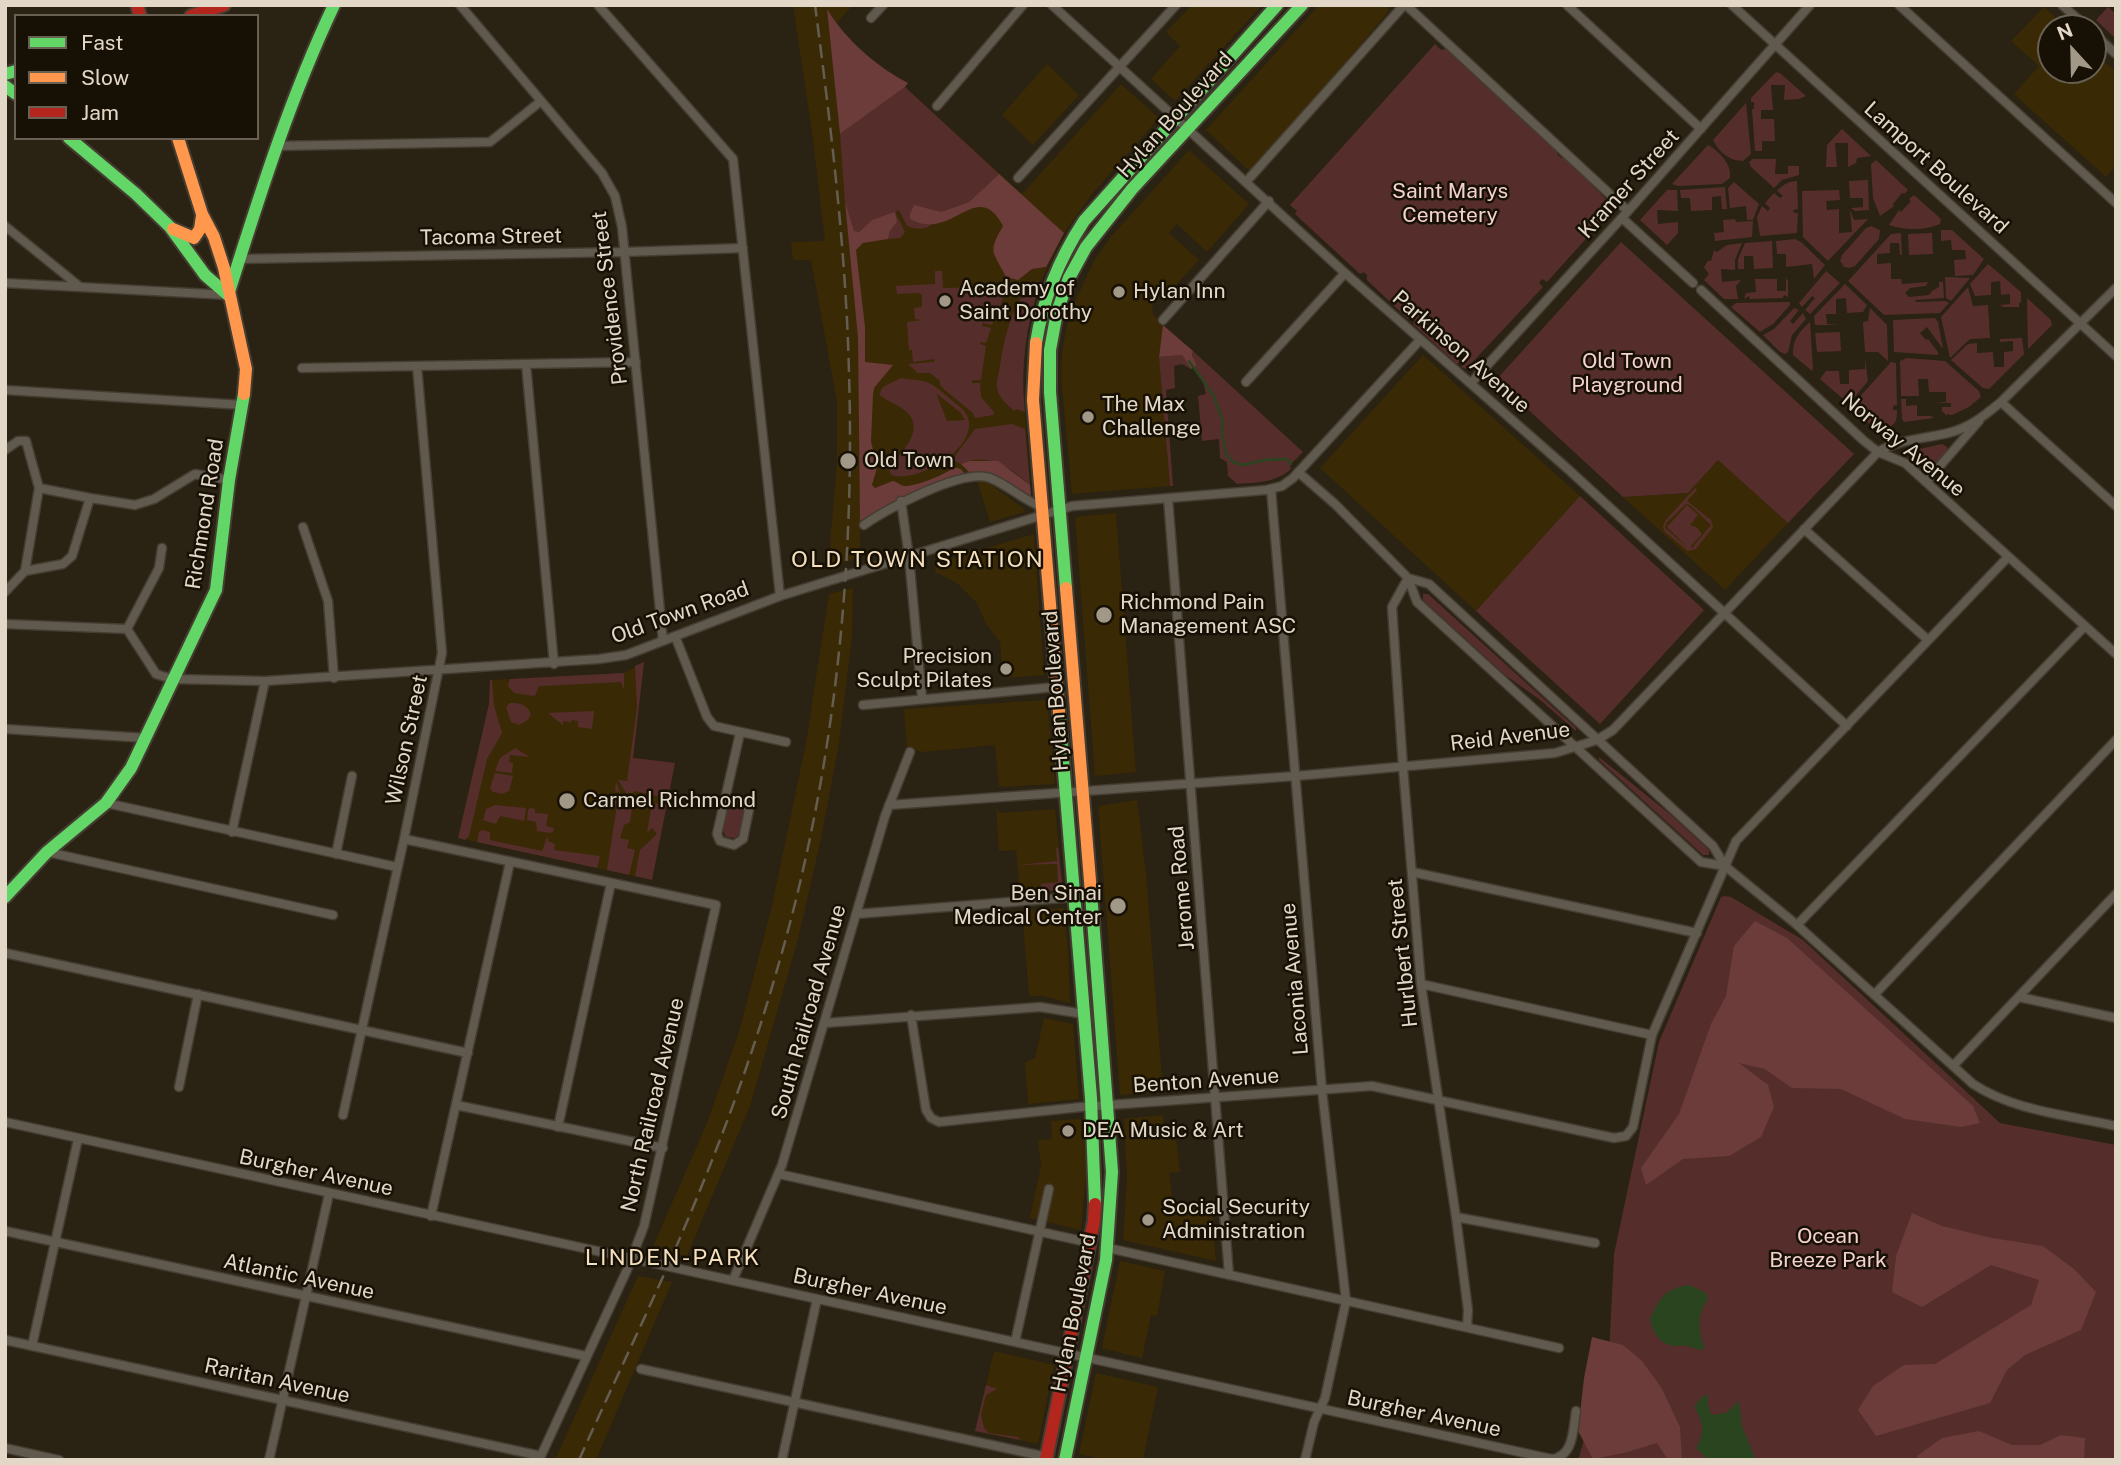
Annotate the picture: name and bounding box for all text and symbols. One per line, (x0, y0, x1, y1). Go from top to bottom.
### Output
legend (14, 14, 259, 140)
north arrow (2037, 14, 2107, 84)
text: N (2054, 18, 2076, 44)
text: Fast (81, 30, 123, 55)
street label: Hylan Boulevard (1112, 47, 1238, 183)
text: Slow (81, 65, 129, 90)
street label: Lamport Boulevard (1859, 97, 2013, 239)
text: Jam (81, 100, 119, 125)
street label: Kramer Street (1573, 124, 1685, 244)
park label: Saint Marys Cemetery (1392, 179, 1508, 229)
street label: Providence Street (587, 210, 633, 386)
street label: Tacoma Street (420, 223, 562, 251)
place label: Academy of Saint Dorothy (959, 276, 1092, 326)
place label: Hylan Inn (1133, 279, 1226, 305)
marker: Hylan Inn (1111, 284, 1127, 300)
street label: Parkinson Avenue (1387, 285, 1535, 419)
marker: Academy of Saint Dorothy (937, 293, 953, 309)
park label: Old Town Playground (1571, 349, 1683, 399)
street label: Norway Avenue (1836, 387, 1970, 503)
place label: The Max Challenge (1102, 392, 1201, 442)
marker: The Max Challenge (1080, 409, 1096, 425)
street label: Richmond Road (181, 437, 229, 591)
place label: Old Town (864, 448, 954, 474)
marker: Old Town (838, 451, 858, 471)
district label: OLD TOWN STATION (793, 546, 1043, 574)
street label: Old Town Road (608, 576, 752, 650)
place label: Richmond Pain Management ASC (1120, 590, 1296, 640)
marker: Richmond Pain Management ASC (1094, 605, 1114, 625)
street label: Hylan Boulevard (1038, 610, 1074, 772)
place label: Precision Sculpt Pilates (856, 644, 992, 694)
marker: Precision Sculpt Pilates (998, 661, 1014, 677)
street label: Wilson Street (381, 673, 433, 807)
street label: Reid Avenue (1449, 717, 1571, 757)
place label: Carmel Richmond (583, 788, 756, 814)
marker: Carmel Richmond (557, 791, 577, 811)
street label: Jerome Road (1164, 825, 1200, 951)
street label: Hurlbert Street (1383, 877, 1423, 1029)
place label: Ben Sinai Medical Center (953, 881, 1102, 931)
marker: Ben Sinai Medical Center (1108, 896, 1128, 916)
street label: South Railroad Avenue (766, 902, 852, 1122)
street label: Laconia Avenue (1276, 902, 1314, 1056)
street label: North Railroad Avenue (616, 995, 690, 1215)
street label: Benton Avenue (1132, 1063, 1280, 1099)
place label: DEA Music & Art (1082, 1118, 1244, 1144)
marker: DEA Music & Art (1060, 1123, 1076, 1139)
street label: Burgher Avenue (237, 1144, 395, 1202)
place label: Social Security Administration (1162, 1195, 1310, 1245)
marker: Social Security Administration (1140, 1212, 1156, 1228)
park label: Ocean Breeze Park (1769, 1224, 1887, 1274)
street label: Hylan Boulevard (1046, 1232, 1102, 1394)
district label: LINDEN-PARK (586, 1244, 760, 1272)
street label: Atlantic Avenue (221, 1249, 377, 1305)
street label: Burgher Avenue (791, 1263, 949, 1321)
street label: Raritan Avenue (202, 1353, 352, 1409)
street label: Burgher Avenue (1345, 1385, 1503, 1443)

